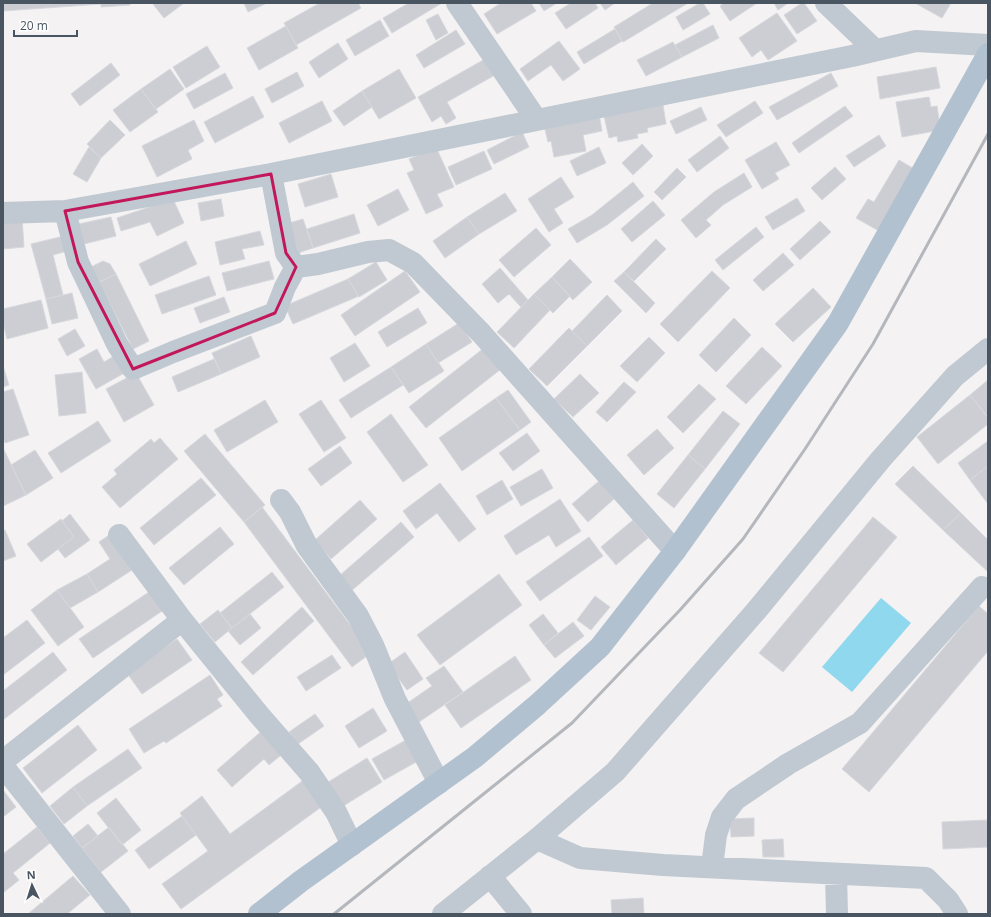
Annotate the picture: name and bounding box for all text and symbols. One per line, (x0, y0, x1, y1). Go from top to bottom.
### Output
scale bar (14, 12, 77, 38)
text: 20 m (20, 17, 48, 34)
north arrow (12, 865, 52, 905)
text: N (26, 867, 36, 882)

